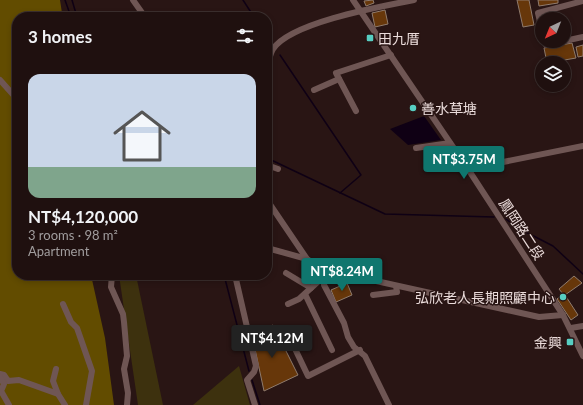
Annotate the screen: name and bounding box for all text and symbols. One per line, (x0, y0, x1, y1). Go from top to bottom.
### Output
north arrow (535, 12, 571, 48)
map controls (535, 12, 571, 92)
icon: filters (234, 25, 256, 47)
text: 3 homes (28, 26, 92, 47)
place label: 田九厝 (378, 30, 420, 47)
marker: 田九厝 (365, 33, 375, 43)
button: layers (535, 56, 571, 92)
icon: home (106, 100, 178, 172)
place label: 善水草塘 (421, 100, 477, 117)
marker: 善水草塘 (408, 103, 418, 113)
pin: NT$3.75M (423, 146, 505, 180)
text: NT$3.75M (432, 151, 496, 167)
street label: 鳳岡路二段 (496, 195, 548, 263)
text: NT$4,120,000 (28, 206, 138, 227)
text: 3 rooms · 98 m² (28, 227, 118, 243)
text: Apartment (28, 243, 89, 259)
pin: NT$8.24M (301, 258, 383, 292)
text: NT$8.24M (310, 263, 374, 279)
place label: 弘欣老人長期照顧中心 (415, 289, 555, 306)
marker: 弘欣老人長期照顧中心 (558, 292, 568, 302)
pin: NT$4.12M (231, 325, 313, 359)
text: NT$4.12M (240, 330, 304, 346)
place label: 金興 (534, 334, 562, 351)
marker: 金興 (565, 337, 575, 347)

